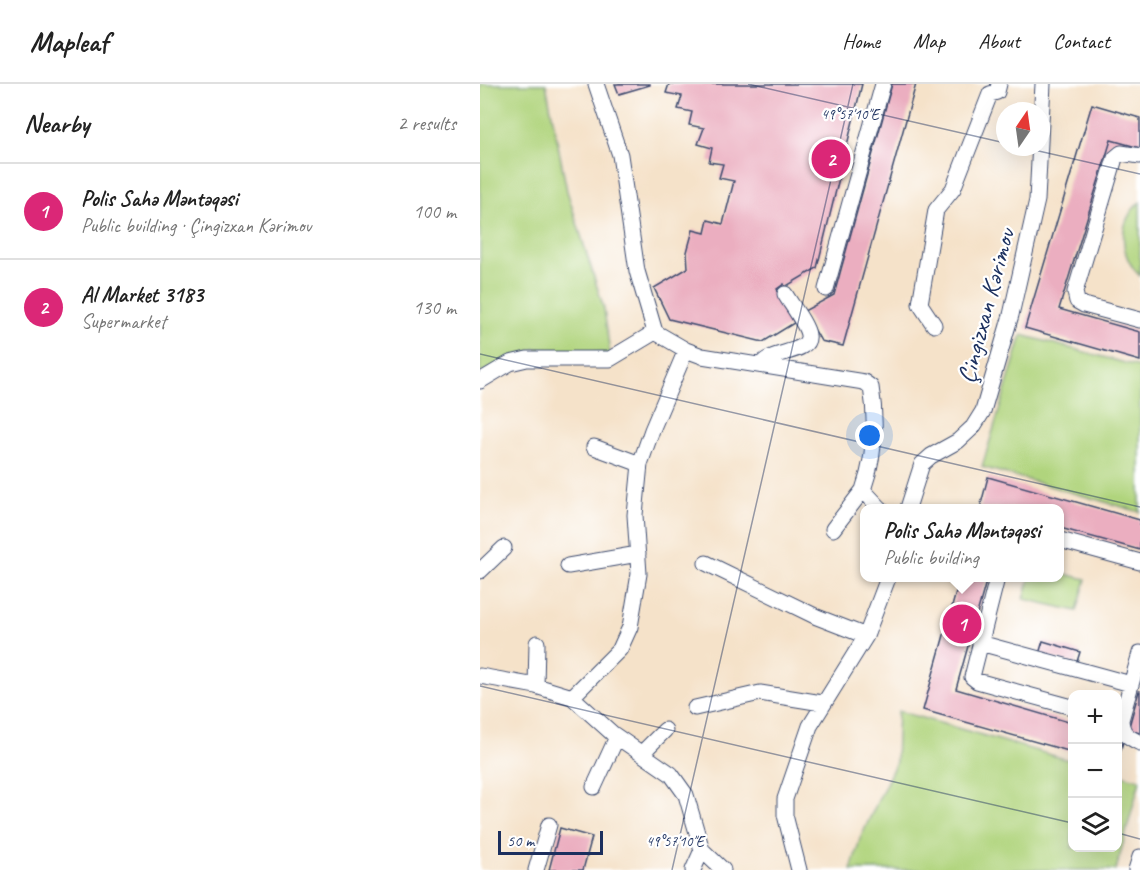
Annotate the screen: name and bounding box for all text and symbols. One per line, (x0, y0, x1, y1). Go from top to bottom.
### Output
text: Mapleaf (30, 24, 108, 59)
text: Home (842, 28, 880, 54)
text: Map (913, 28, 945, 54)
text: About (978, 28, 1020, 54)
text: Contact (1053, 28, 1110, 54)
north arrow (996, 102, 1050, 156)
text: 49°57'10"E (821, 105, 881, 124)
text: Nearby (24, 107, 89, 140)
text: 2 results (397, 111, 456, 136)
pin: 2 (812, 136, 850, 182)
text: Polis Sahə Məntəqəsi (81, 185, 238, 213)
text: 1 (39, 199, 48, 224)
text: 100 m (413, 199, 456, 224)
text: Public building · Çingizxan Kərimov (81, 213, 311, 238)
street label: Çingizxan Kərimov (950, 223, 1023, 387)
text: Al Market 3183 (81, 281, 203, 309)
text: 2 (39, 295, 48, 320)
text: 130 m (413, 295, 456, 320)
text: Supermarket (81, 309, 166, 334)
your location (855, 421, 884, 450)
popup (860, 504, 1064, 582)
text: Polis Sahə Məntəqəsi (884, 517, 1040, 545)
text: Public building (884, 545, 979, 570)
pin: 1 (942, 602, 982, 646)
map controls (1068, 690, 1122, 852)
button: + (1068, 690, 1122, 744)
button: − (1068, 744, 1122, 798)
button: layers (1068, 798, 1122, 852)
scale bar (498, 828, 603, 856)
text: 50 m (507, 831, 534, 851)
text: 49°57'10"E (646, 832, 706, 851)

